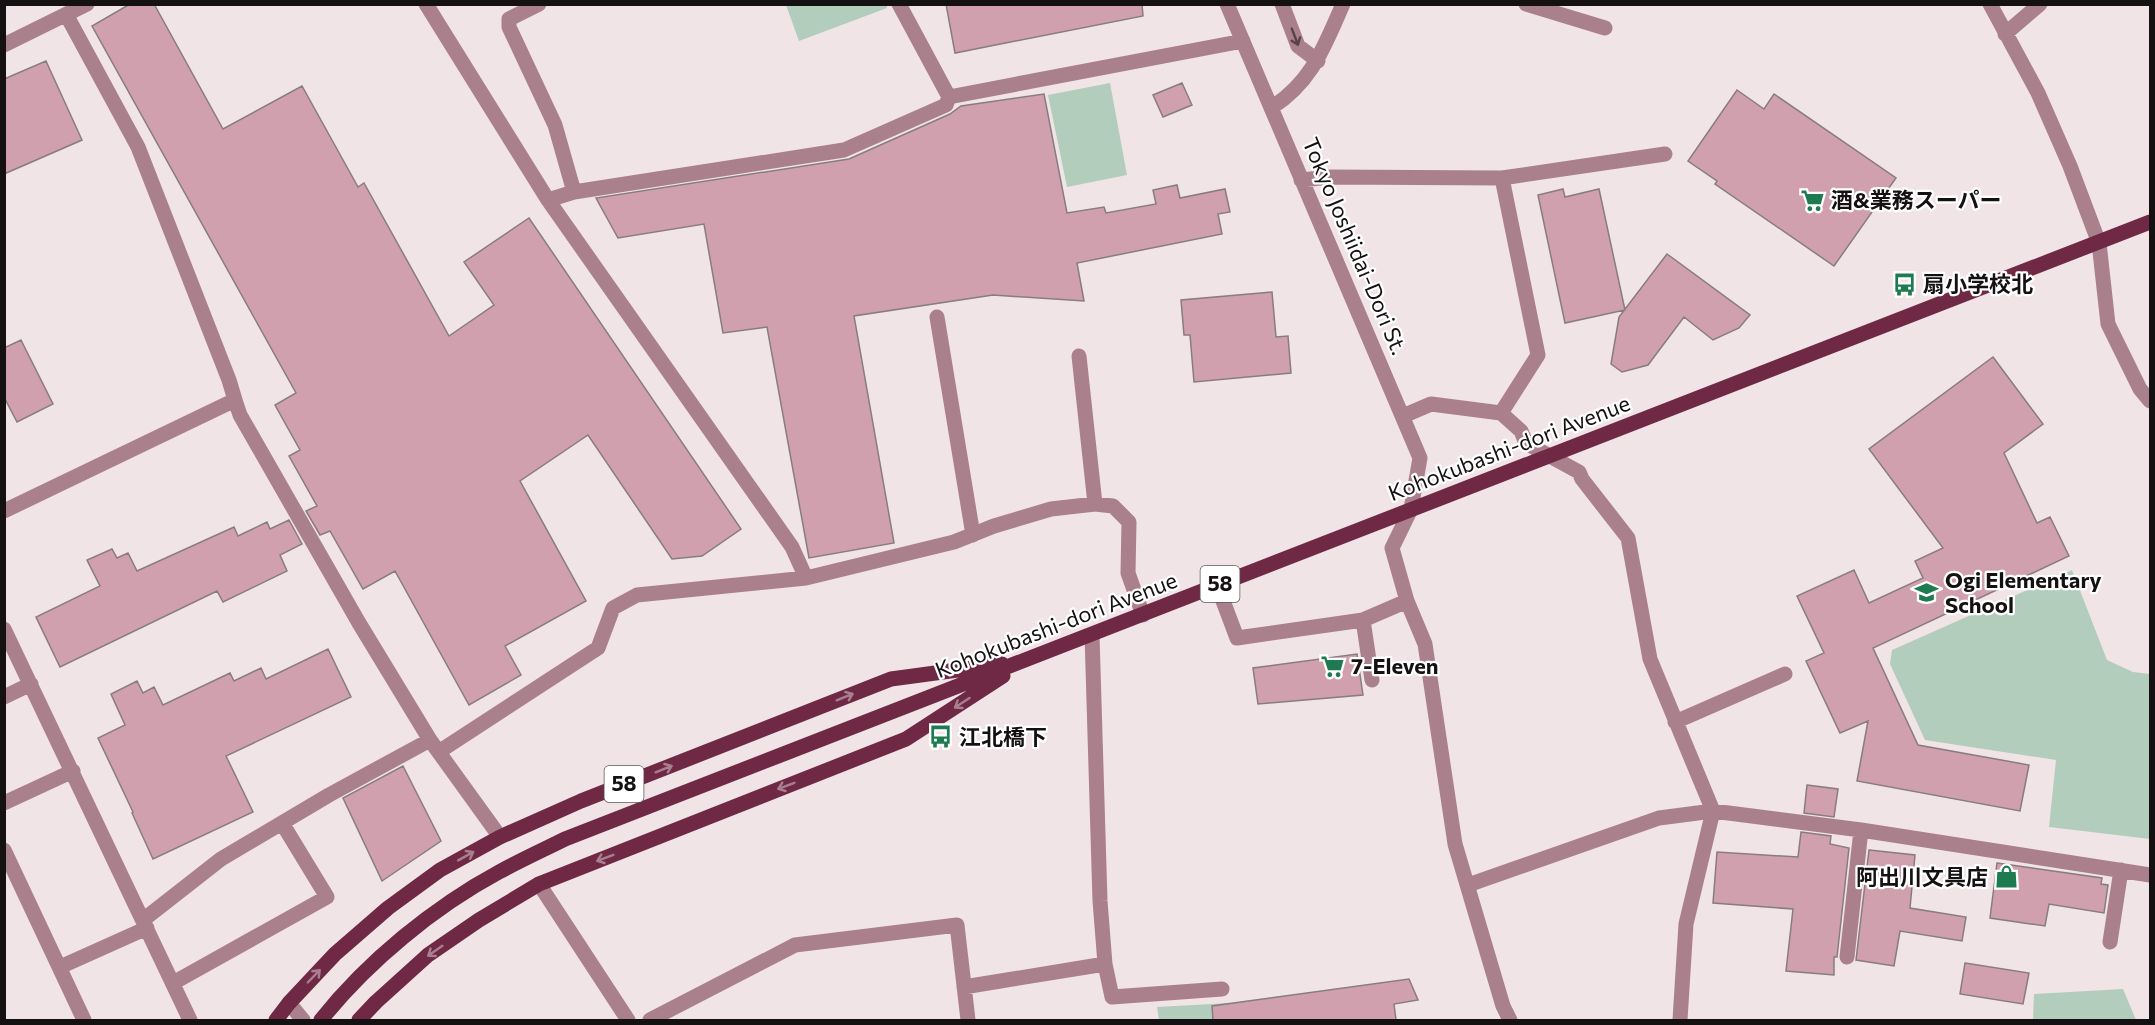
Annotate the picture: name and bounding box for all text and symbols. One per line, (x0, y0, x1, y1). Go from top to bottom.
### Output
one-way arrow (1290, 27, 1301, 46)
street label: Tokyo Joshiidai-Dori St. (1297, 133, 1413, 358)
place label: 酒&業務スーパー (1831, 186, 2002, 213)
supermarket icon: 酒&業務スーパー (1800, 187, 1826, 213)
place label: 扇小学校北 (1923, 270, 2033, 297)
bus stop icon: 扇小学校北 (1892, 271, 1918, 297)
street label: Kohokubashi-dori Avenue (1384, 389, 1634, 506)
street label: Kohokubashi-dori Avenue (931, 566, 1181, 683)
road number: 58 (1200, 566, 1240, 602)
place label: Ogi Elementary School (1945, 566, 2102, 618)
school or university icon: Ogi Elementary School (1914, 580, 1940, 606)
place label: 7-Eleven (1351, 652, 1439, 679)
supermarket icon: 7-Eleven (1320, 653, 1346, 679)
one-way arrow (835, 691, 854, 702)
one-way arrow (954, 697, 971, 709)
place label: 江北橋下 (959, 723, 1047, 750)
bus stop icon: 江北橋下 (928, 724, 954, 750)
one-way arrow (654, 762, 672, 773)
road number: 58 (604, 766, 644, 802)
one-way arrow (778, 781, 796, 792)
one-way arrow (457, 850, 475, 861)
one-way arrow (596, 853, 615, 864)
place label: 阿出川文具店 (1856, 863, 1988, 890)
shop icon: 阿出川文具店 (1993, 864, 2019, 890)
one-way arrow (427, 945, 443, 957)
one-way arrow (307, 969, 321, 984)

